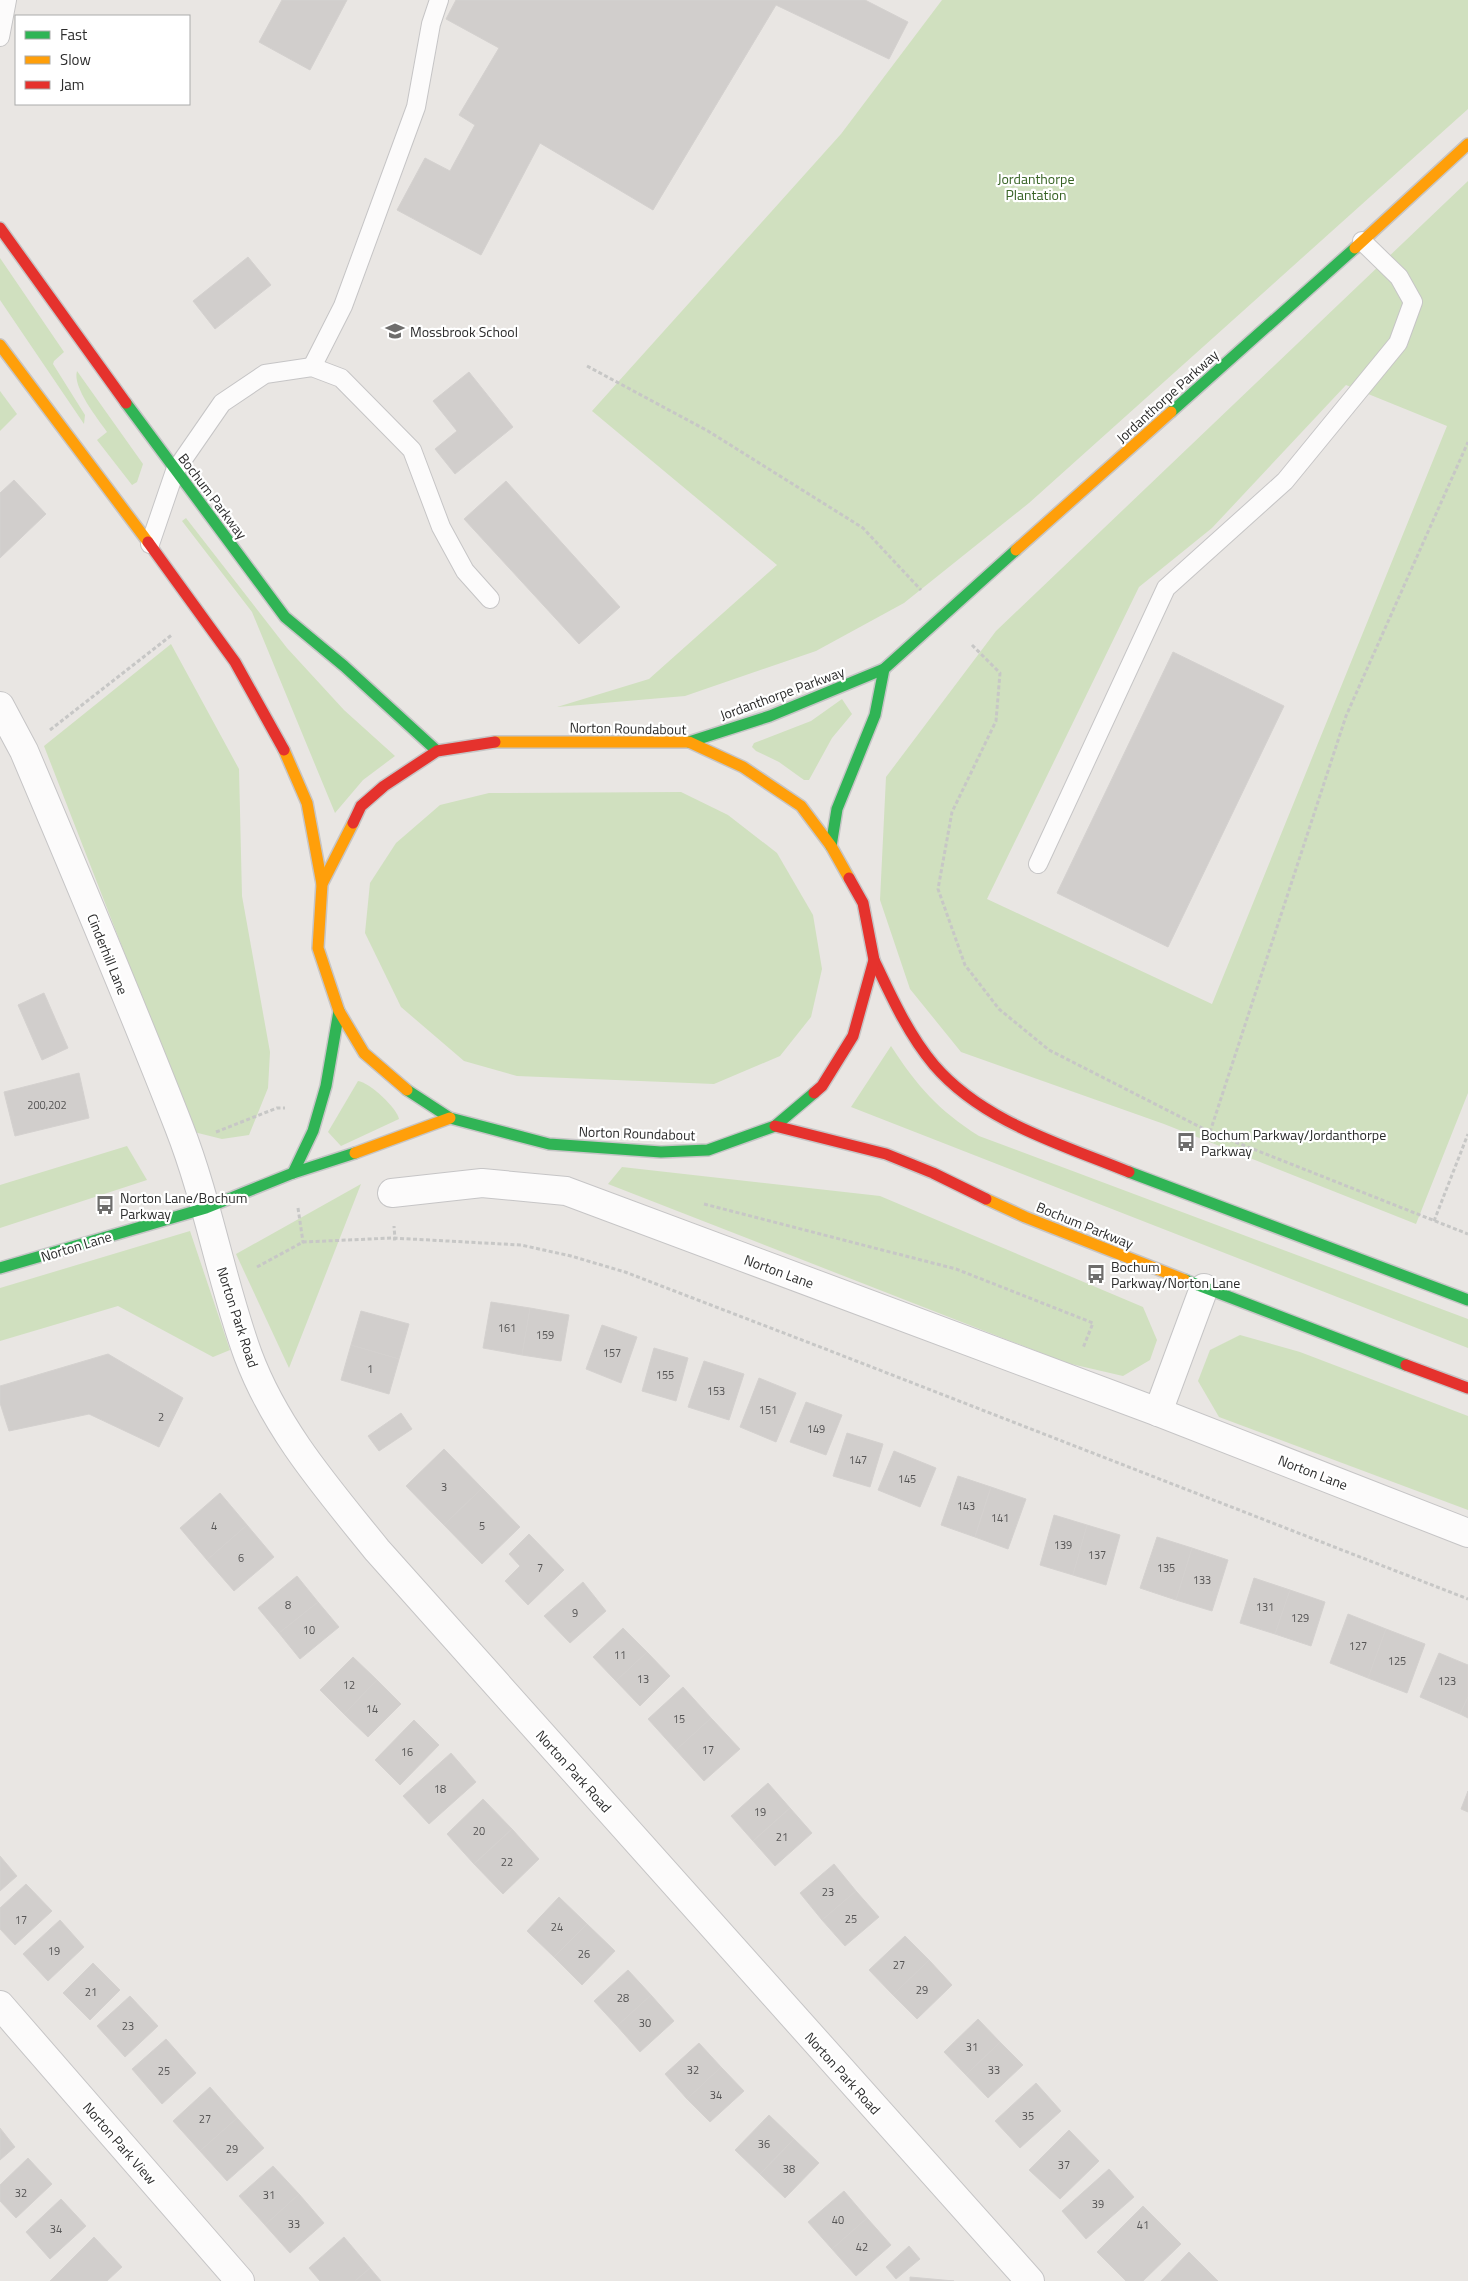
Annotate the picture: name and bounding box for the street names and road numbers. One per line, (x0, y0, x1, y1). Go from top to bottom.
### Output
street label: Jordanthorpe Parkway (1111, 344, 1223, 448)
street label: Bochum Parkway (174, 449, 253, 544)
street label: Jordanthorpe Parkway (717, 661, 847, 725)
street label: Norton Roundabout (569, 716, 687, 740)
street label: Cinderhill Lane (82, 910, 134, 998)
street label: Norton Roundabout (578, 1120, 696, 1146)
street label: Bochum Parkway (1033, 1196, 1137, 1254)
street label: Norton Lane (38, 1225, 114, 1267)
street label: Norton Lane (741, 1249, 817, 1293)
street label: Norton Park Road (212, 1264, 264, 1370)
street label: Norton Lane (1275, 1449, 1351, 1495)
street label: Norton Park Road (531, 1725, 617, 1817)
street label: Norton Park Road (800, 2027, 886, 2119)
street label: Norton Park View (78, 2097, 162, 2189)

